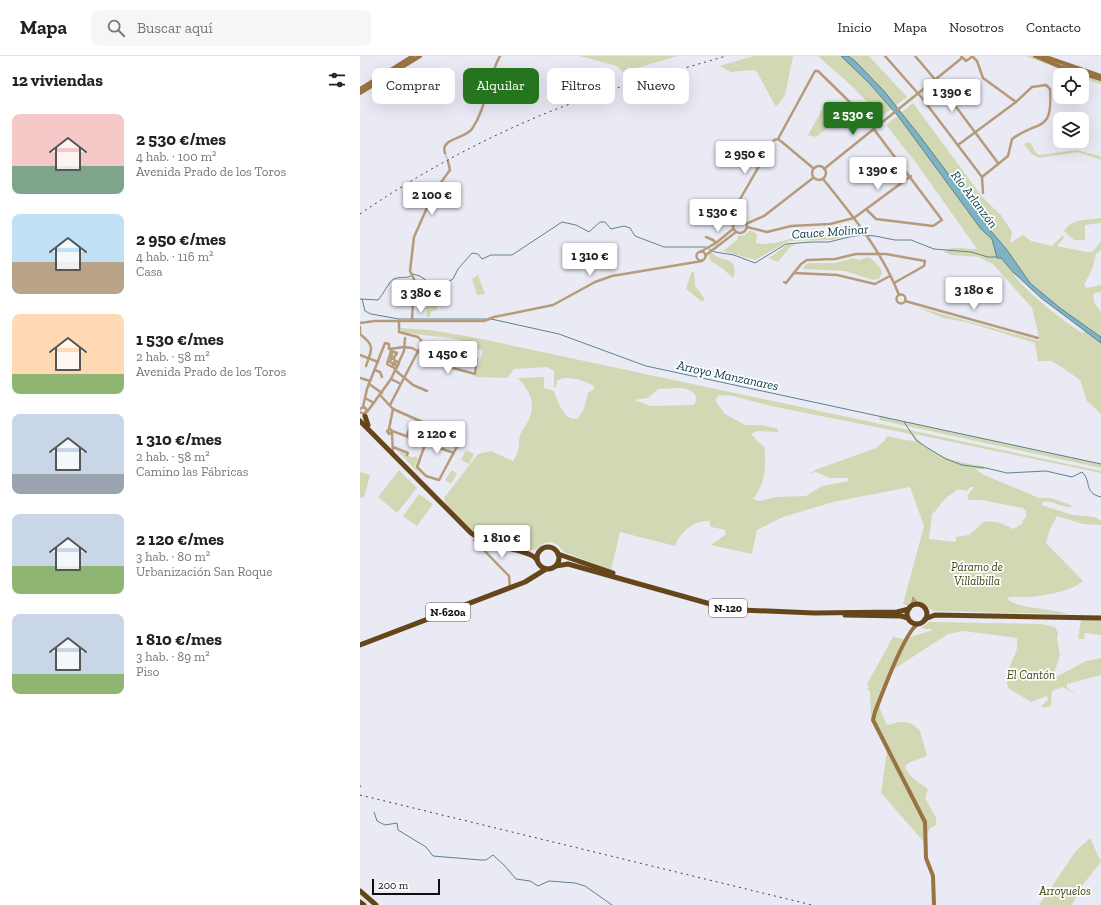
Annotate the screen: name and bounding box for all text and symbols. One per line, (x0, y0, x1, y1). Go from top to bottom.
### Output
search box (91, 10, 371, 46)
text: Mapa (20, 16, 67, 39)
icon: search (105, 17, 127, 39)
text: Buscar aquí (137, 19, 213, 37)
text: Inicio (838, 19, 872, 36)
text: Mapa (894, 19, 927, 36)
text: Nosotros (949, 19, 1004, 36)
text: Contacto (1026, 19, 1081, 36)
chip: Comprar (372, 68, 455, 104)
chip: Alquilar (463, 68, 539, 104)
chip: Filtros (547, 68, 615, 104)
chip: Nuevo (623, 68, 689, 104)
map controls (1053, 68, 1089, 148)
button: locate (1053, 68, 1089, 104)
icon: filters (326, 69, 348, 91)
text: 12 viviendas (12, 70, 103, 90)
pin: 1 390 € (915, 79, 989, 113)
text: 1 390 € (932, 84, 972, 99)
pin: 2 530 € (816, 102, 890, 136)
text: 2 530 € (833, 107, 873, 122)
button: layers (1053, 112, 1089, 148)
text: 2 530 €/mes (136, 129, 226, 149)
icon: home (44, 130, 92, 178)
pin: 2 950 € (708, 141, 782, 175)
text: 2 950 € (725, 146, 765, 161)
text: 4 hab. · 100 m² (136, 149, 217, 164)
pin: 1 390 € (841, 157, 915, 191)
text: 1 390 € (858, 162, 898, 177)
text: Avenida Prado de los Toros (136, 164, 286, 179)
water label: Río Arlanzón (948, 168, 1001, 231)
pin: 2 100 € (395, 182, 469, 216)
text: 2 100 € (412, 187, 452, 202)
pin: 1 530 € (681, 199, 755, 233)
text: 1 530 € (698, 204, 738, 219)
water label: Cauce Molinar (791, 221, 870, 242)
text: 2 950 €/mes (136, 229, 226, 249)
icon: home (44, 230, 92, 278)
pin: 1 310 € (553, 243, 627, 277)
text: 1 310 € (571, 248, 609, 263)
text: 4 hab. · 116 m² (136, 249, 213, 264)
text: Casa (136, 264, 163, 279)
pin: 3 180 € (937, 277, 1011, 311)
pin: 3 380 € (384, 280, 458, 314)
text: 3 180 € (954, 282, 994, 297)
text: 3 380 € (401, 285, 441, 300)
text: 1 530 €/mes (136, 329, 224, 349)
icon: home (44, 330, 92, 378)
pin: 1 450 € (411, 341, 485, 375)
text: 1 450 € (428, 346, 468, 361)
text: 2 hab. · 58 m² (136, 349, 210, 364)
water label: Arroyo Manzanares (675, 357, 780, 394)
text: Avenida Prado de los Toros (136, 364, 286, 379)
pin: 2 120 € (400, 421, 474, 455)
text: 2 120 € (417, 426, 457, 441)
text: 1 310 €/mes (136, 429, 222, 449)
icon: home (44, 430, 92, 478)
text: 2 hab. · 58 m² (136, 449, 210, 464)
text: Camino las Fábricas (136, 464, 248, 479)
pin: 1 810 € (465, 525, 539, 559)
text: 2 120 €/mes (136, 529, 224, 549)
icon: home (44, 530, 92, 578)
text: 1 810 € (483, 530, 521, 545)
text: 3 hab. · 80 m² (136, 549, 210, 564)
park label: Páramo de Villalbilla (951, 560, 1003, 588)
text: Urbanización San Roque (136, 564, 272, 579)
road number: N-120 (709, 599, 747, 617)
road number: N-620a (426, 603, 470, 621)
text: 1 810 €/mes (136, 629, 222, 649)
icon: home (44, 630, 92, 678)
text: 3 hab. · 89 m² (136, 649, 210, 664)
text: Piso (136, 664, 159, 679)
park label: El Cantón (1007, 668, 1055, 682)
scale bar (372, 877, 440, 896)
text: 200 m (378, 879, 408, 892)
park label: Arroyuelos (1038, 884, 1091, 898)

